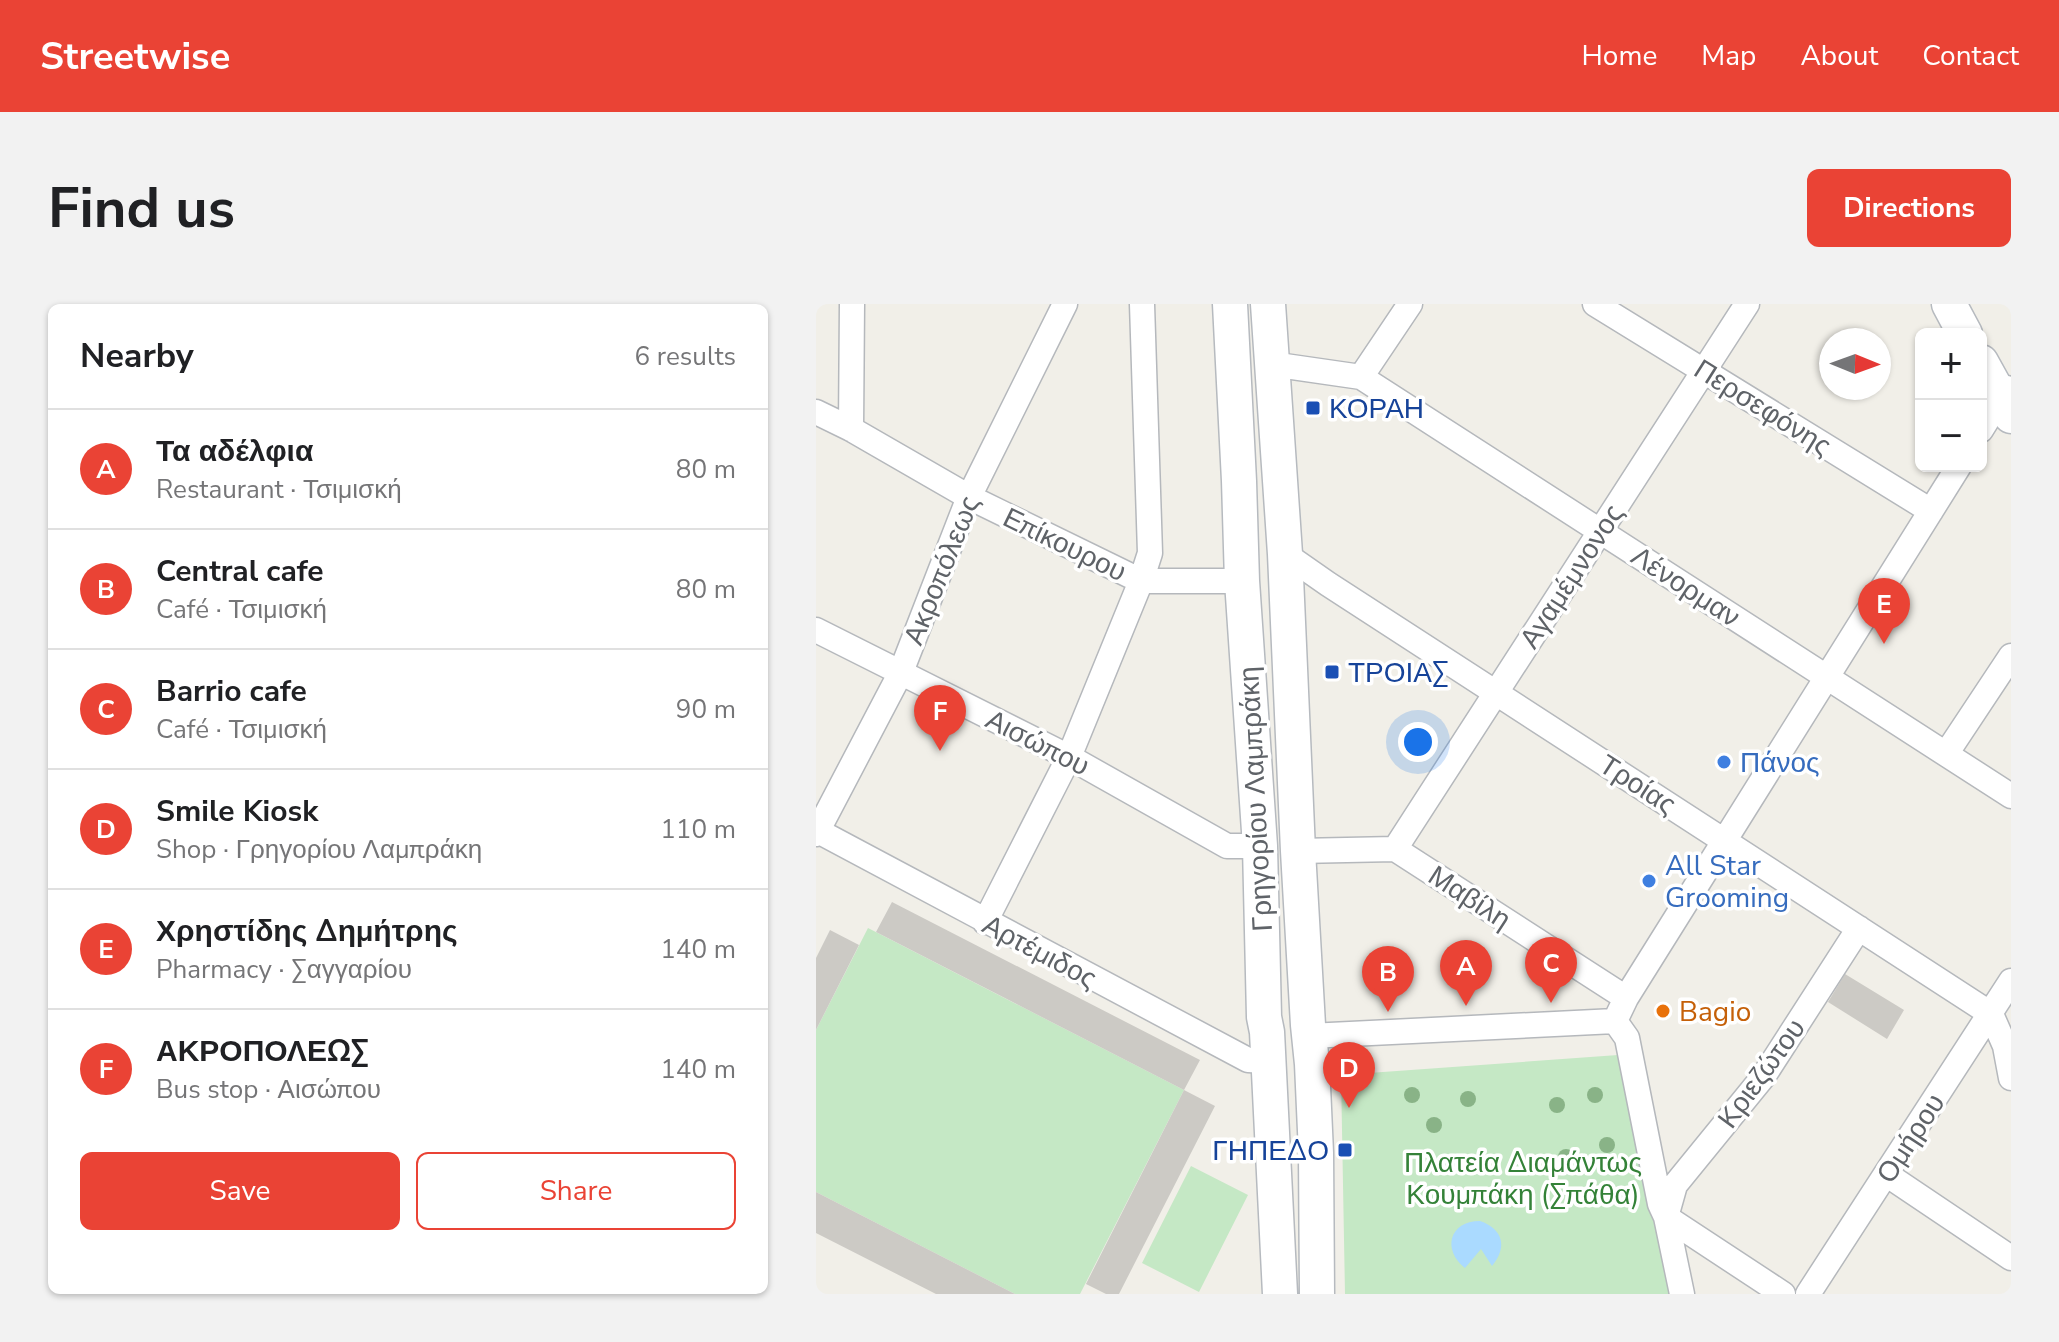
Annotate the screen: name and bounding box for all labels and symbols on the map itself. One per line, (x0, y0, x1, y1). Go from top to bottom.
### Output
north arrow (1819, 328, 1891, 400)
street label: Περσεφόνης (1687, 351, 1838, 465)
place label: ΚΟΡΑΗ (1329, 390, 1424, 428)
marker: ΚΟΡΑΗ (1304, 399, 1322, 417)
street label: Ακροπόλεως (895, 490, 989, 651)
street label: Αγαμέμνονος (1511, 497, 1633, 656)
street label: Επίκουρου (997, 499, 1133, 591)
street label: Λένορμαν (1624, 538, 1747, 636)
pin: E (1858, 578, 1910, 644)
place label: ΤΡΟΙΑΣ (1348, 654, 1449, 692)
marker: ΤΡΟΙΑΣ (1323, 663, 1341, 681)
street label: Γρηγορίου Λαμπράκη (1230, 665, 1282, 932)
pin: F (914, 685, 966, 751)
street label: Αισώπου (979, 701, 1096, 785)
your location (1398, 722, 1438, 762)
place label: Πάνος (1740, 744, 1819, 782)
street label: Τροίας (1592, 746, 1683, 824)
marker: Πάνος (1715, 753, 1733, 771)
place label: All Star Grooming (1665, 847, 1789, 917)
street label: Μαβίλη (1421, 857, 1518, 939)
marker: All Star Grooming (1640, 872, 1658, 890)
street label: Αρτέμιδος (976, 906, 1103, 998)
pin: C (1525, 937, 1577, 1003)
pin: A (1440, 940, 1492, 1006)
pin: B (1362, 946, 1414, 1012)
place label: Bagio (1679, 993, 1751, 1031)
marker: Bagio (1654, 1002, 1672, 1020)
street label: Κριεζώτου (1709, 1011, 1814, 1136)
pin: D (1323, 1042, 1375, 1108)
street label: Ομήρου (1868, 1086, 1954, 1191)
place label: ΓΗΠΕΔΟ (1212, 1132, 1329, 1170)
marker: ΓΗΠΕΔΟ (1336, 1141, 1354, 1159)
park label: Πλατεία Διαμάντως Κουμπάκη (Σπάθα) (1404, 1144, 1642, 1214)

